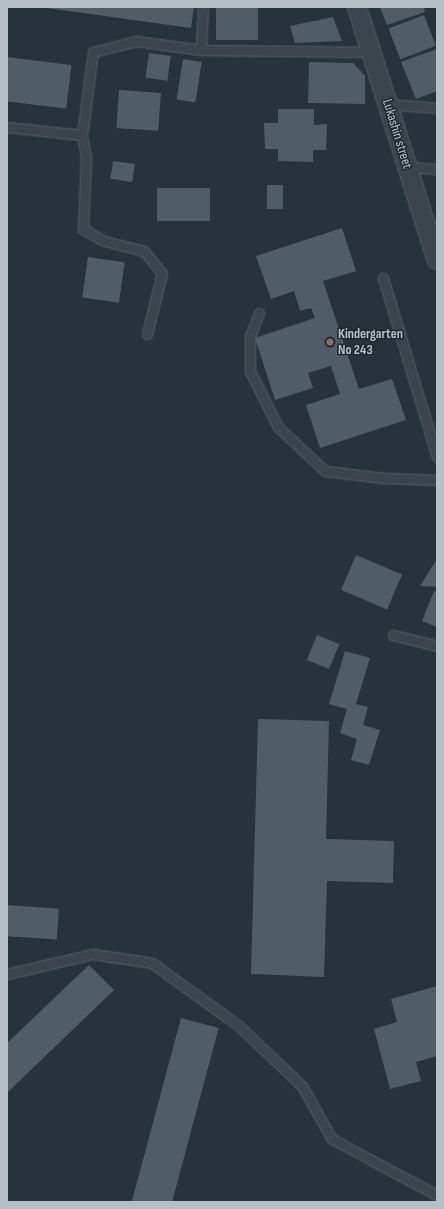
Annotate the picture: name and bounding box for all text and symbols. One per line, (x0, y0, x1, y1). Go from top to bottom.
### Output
street label: Lukashin street (378, 97, 416, 171)
place label: Kindergarten No 243 (338, 326, 403, 358)
marker: Kindergarten No 243 (325, 337, 335, 347)

